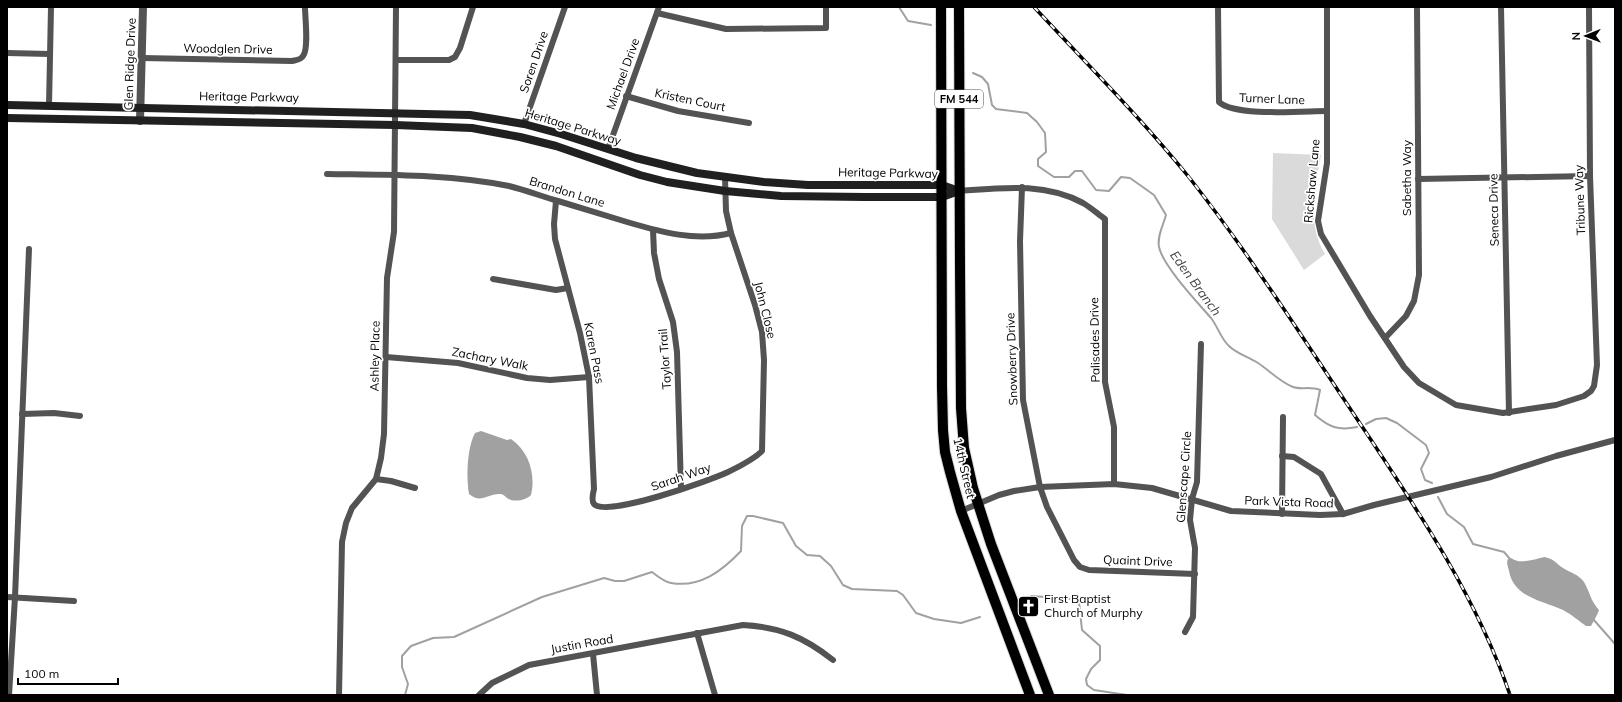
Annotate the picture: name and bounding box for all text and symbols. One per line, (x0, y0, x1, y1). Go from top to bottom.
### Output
north arrow (1566, 16, 1606, 56)
street label: Glen Ridge Drive (120, 17, 139, 111)
street label: Soren Drive (516, 29, 551, 95)
text: N (1569, 32, 1583, 40)
street label: Michael Drive (603, 36, 642, 112)
street label: Woodglen Drive (183, 40, 273, 57)
street label: Kristen Court (653, 85, 727, 114)
street label: Heritage Parkway (199, 88, 300, 105)
road number: FM 544 (935, 90, 983, 108)
street label: Turner Lane (1239, 90, 1305, 107)
street label: Heritage Parkway (523, 105, 624, 149)
street label: Rickshaw Lane (1300, 138, 1323, 224)
street label: Sabetha Way (1399, 139, 1414, 216)
street label: Heritage Parkway (838, 164, 939, 181)
street label: Tribune Way (1571, 164, 1588, 236)
street label: Brandon Lane (528, 173, 607, 210)
street label: Seneca Drive (1485, 173, 1502, 247)
water label: Eden Branch (1167, 247, 1225, 319)
street label: John Close (751, 280, 780, 340)
street label: Palisades Drive (1086, 297, 1103, 383)
street label: Snowberry Drive (1002, 312, 1021, 406)
street label: Ashley Place (366, 320, 383, 391)
street label: Karen Pass (581, 321, 608, 385)
street label: Taylor Trail (655, 328, 674, 390)
street label: Zachary Walk (451, 344, 530, 373)
street label: Glenscape Circle (1173, 431, 1194, 523)
street label: 14th Street (950, 436, 979, 500)
street label: Sarah Way (649, 459, 713, 494)
street label: Park Vista Road (1244, 492, 1334, 511)
street label: Quaint Drive (1103, 552, 1173, 569)
place label: First Baptist Church of Murphy (1044, 591, 1143, 620)
church icon: First Baptist Church of Murphy (1015, 593, 1041, 619)
street label: Justin Road (549, 631, 614, 656)
scale bar (18, 660, 118, 686)
text: 100 m (24, 666, 59, 681)

